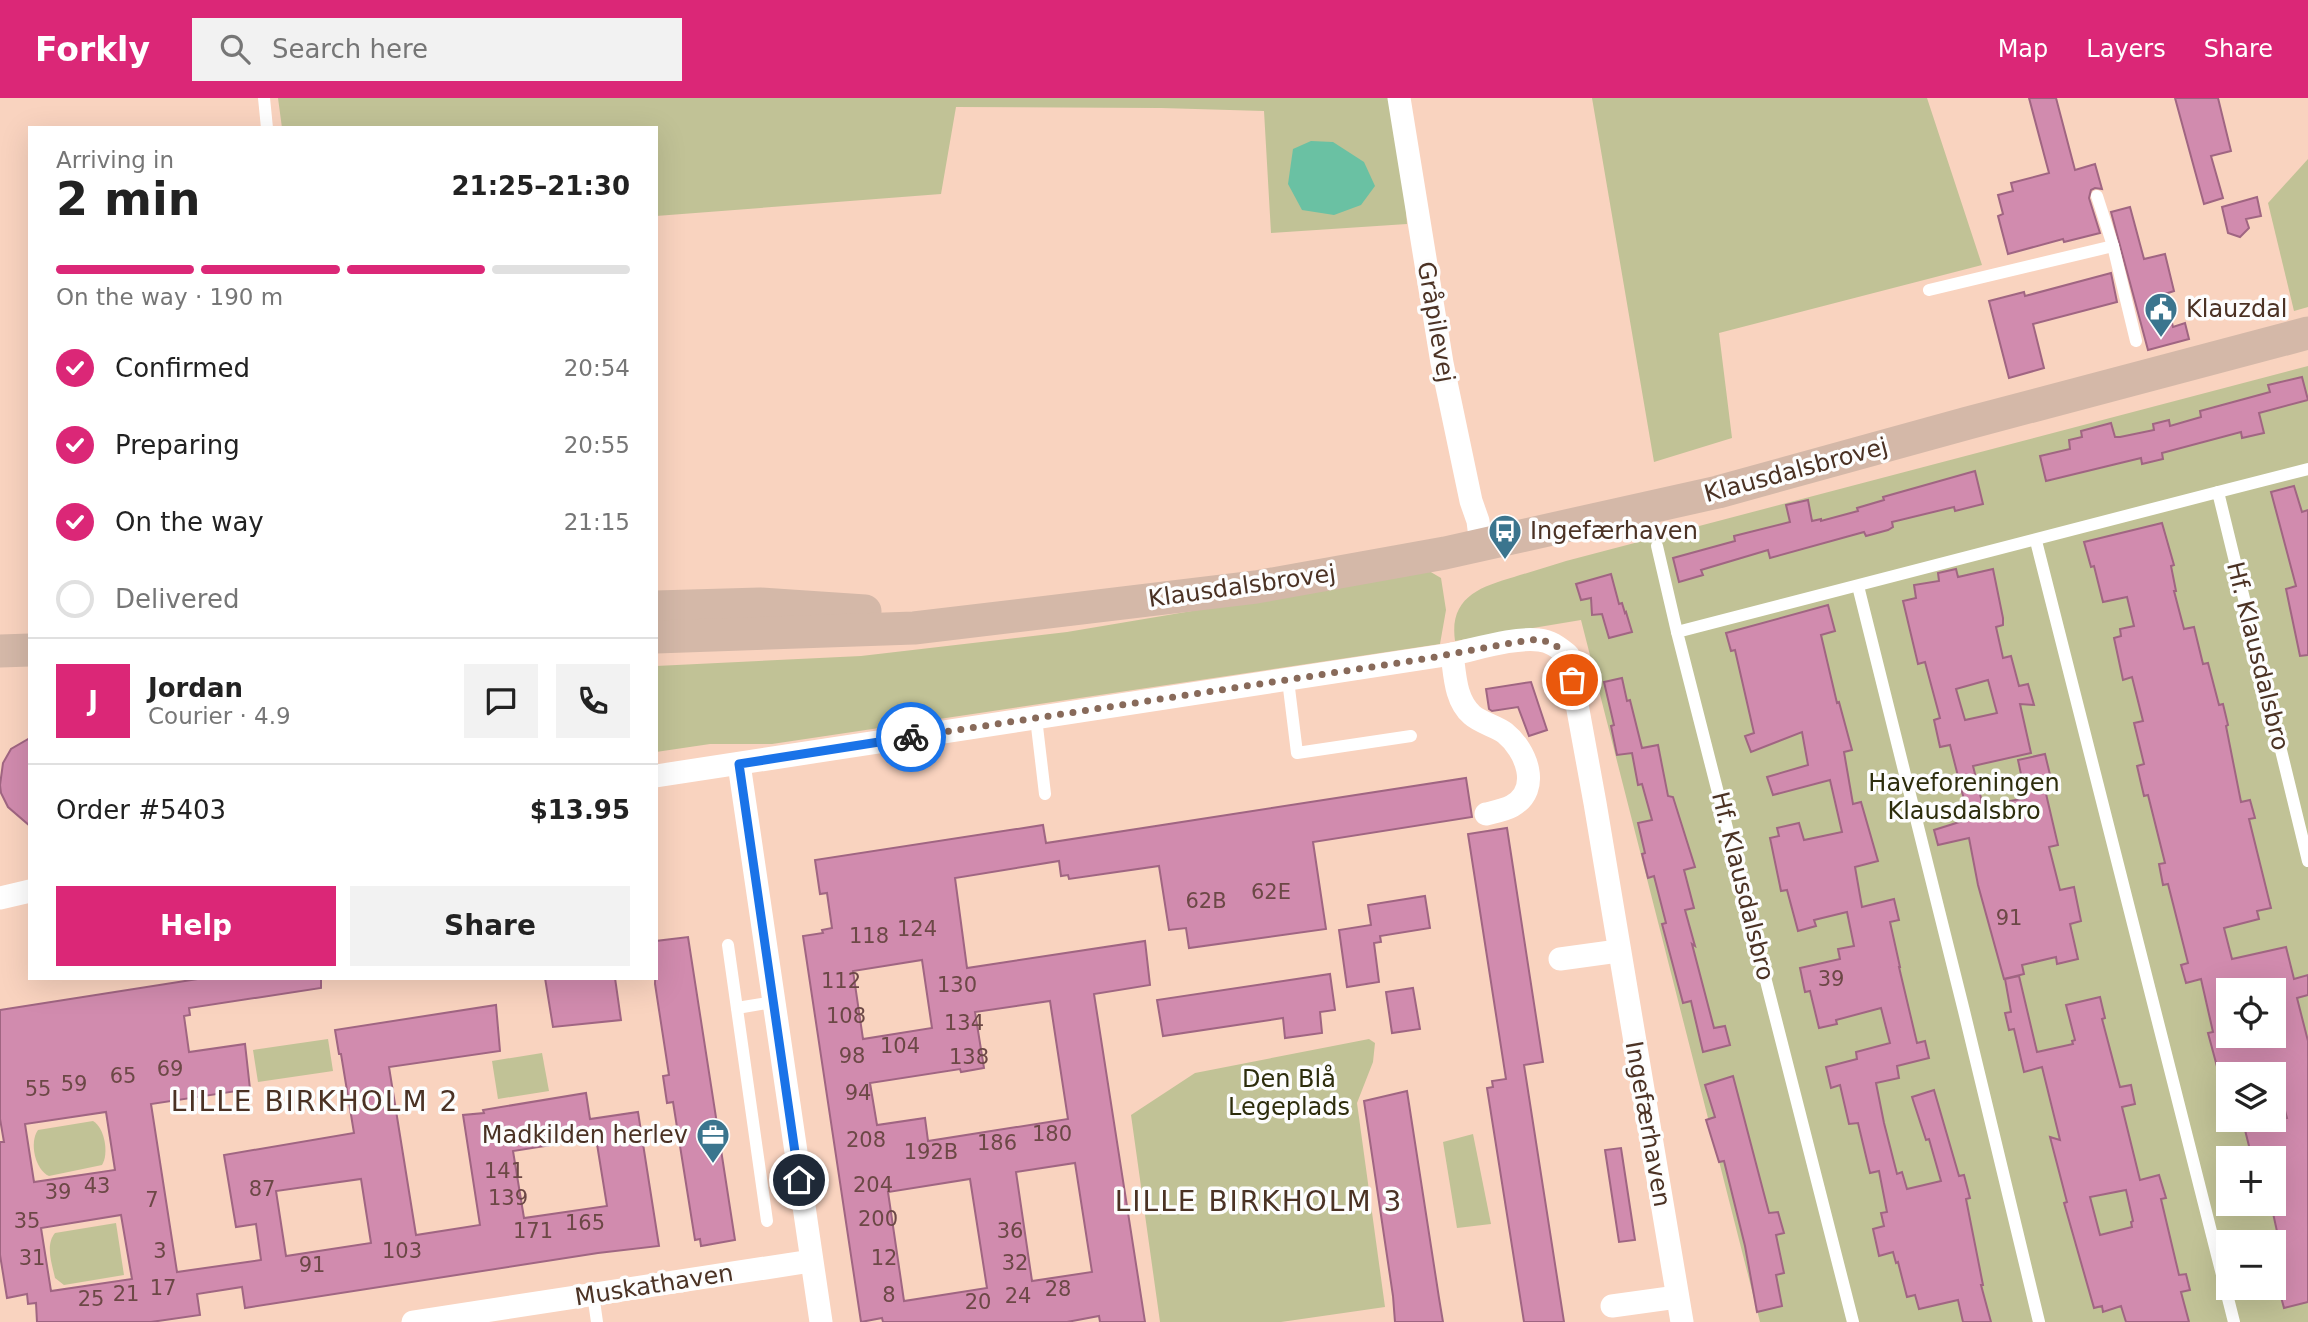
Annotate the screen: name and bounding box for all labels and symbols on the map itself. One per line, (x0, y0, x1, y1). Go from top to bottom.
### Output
street label: Gråpilevej (1412, 259, 1461, 385)
public building icon: Klauzdal (2142, 290, 2180, 339)
place label: Klauzdal (2186, 295, 2288, 323)
street label: Klausdalsbrovej (1701, 432, 1891, 508)
bus stop icon: Ingefærhaven (1486, 512, 1524, 561)
place label: Ingefærhaven (1530, 517, 1698, 545)
street label: Klausdalsbrovej (1147, 559, 1337, 613)
street label: Hf. Klausdalsbro (2221, 559, 2295, 753)
pin (1542, 650, 1602, 710)
courier (876, 702, 946, 772)
park label: Haveforeningen Klausdalsbro (1868, 769, 2060, 825)
street label: Hf. Klausdalsbro (1706, 789, 1780, 983)
house number: 62E (1251, 880, 1291, 904)
house number: 62B (1185, 889, 1227, 913)
house number: 91 (1996, 906, 2022, 930)
house number: 124 (897, 917, 937, 941)
house number: 118 (849, 924, 889, 948)
house number: 39 (1818, 967, 1844, 991)
house number: 112 (821, 969, 861, 993)
house number: 130 (937, 973, 977, 997)
house number: 108 (826, 1004, 866, 1028)
house number: 134 (944, 1011, 984, 1035)
house number: 104 (880, 1034, 920, 1058)
street label: Ingefærhaven (1620, 1039, 1676, 1209)
house number: 98 (839, 1044, 865, 1068)
house number: 138 (949, 1045, 989, 1069)
house number: 69 (157, 1057, 183, 1081)
house number: 65 (110, 1064, 136, 1088)
park label: Den Blå Legeplads (1228, 1064, 1350, 1121)
house number: 59 (61, 1072, 87, 1096)
house number: 55 (25, 1077, 51, 1101)
house number: 94 (845, 1081, 871, 1105)
district label: LILLE BIRKHOLM 2 (171, 1085, 459, 1118)
office icon: Madkilden herlev (694, 1116, 732, 1165)
place label: Madkilden herlev (482, 1121, 688, 1149)
house number: 180 (1032, 1122, 1072, 1146)
house number: 208 (846, 1128, 886, 1152)
house number: 186 (977, 1131, 1017, 1155)
house number: 192B (904, 1140, 958, 1164)
pin (769, 1150, 829, 1210)
house number: 141 (484, 1159, 524, 1183)
house number: 204 (853, 1173, 893, 1197)
house number: 43 (84, 1174, 110, 1198)
house number: 87 (249, 1177, 275, 1201)
house number: 39 (45, 1180, 71, 1204)
district label: LILLE BIRKHOLM 3 (1115, 1185, 1403, 1218)
house number: 139 (488, 1186, 528, 1210)
house number: 7 (145, 1188, 159, 1212)
house number: 200 (858, 1207, 898, 1231)
house number: 35 (14, 1209, 40, 1233)
house number: 165 (565, 1211, 605, 1235)
house number: 171 (513, 1219, 553, 1243)
house number: 36 (997, 1219, 1023, 1243)
house number: 3 (153, 1239, 167, 1263)
house number: 103 (382, 1239, 422, 1263)
house number: 31 (19, 1246, 45, 1270)
house number: 12 (871, 1246, 897, 1270)
house number: 32 (1002, 1251, 1028, 1275)
house number: 91 (299, 1253, 325, 1277)
street label: Muskathaven (573, 1259, 735, 1311)
house number: 17 (150, 1276, 176, 1300)
house number: 28 (1045, 1277, 1071, 1301)
house number: 21 (113, 1282, 139, 1306)
house number: 8 (882, 1283, 896, 1307)
house number: 24 (1005, 1284, 1031, 1308)
house number: 25 (78, 1287, 104, 1311)
house number: 20 (965, 1290, 991, 1314)

